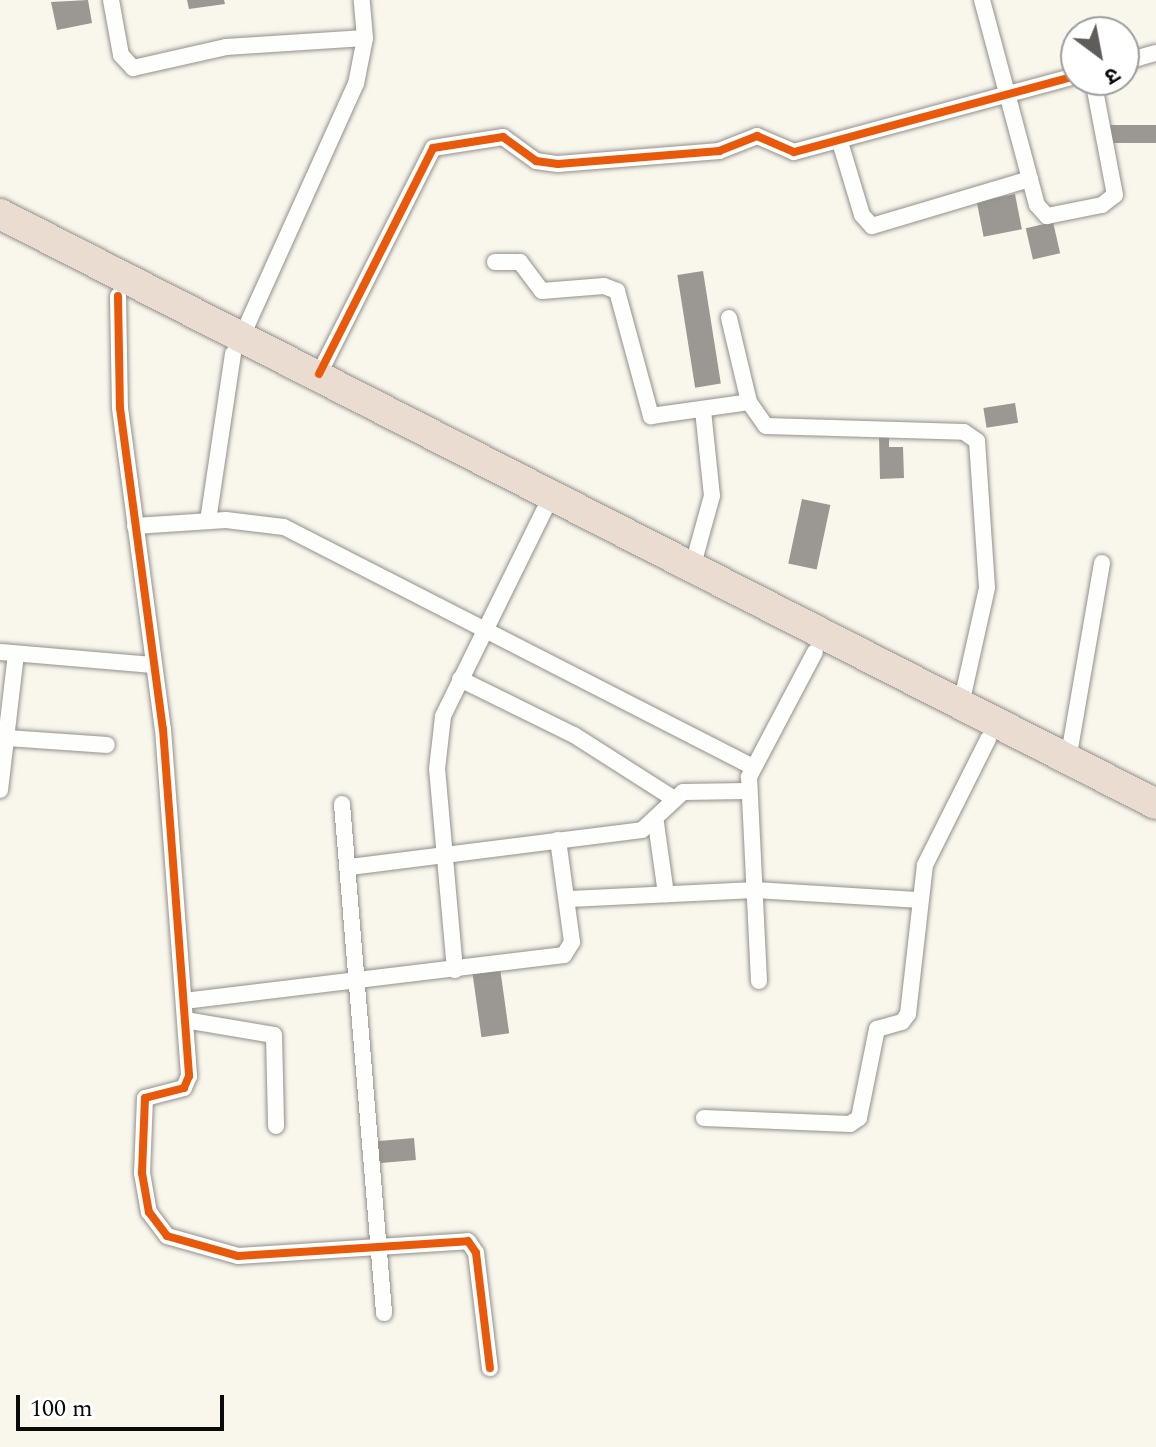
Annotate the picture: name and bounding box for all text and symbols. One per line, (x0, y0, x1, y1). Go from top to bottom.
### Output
north arrow (1060, 16, 1140, 96)
text: उ (1098, 58, 1126, 92)
scale bar (20, 1379, 228, 1429)
text: 100 m (30, 1391, 93, 1427)

